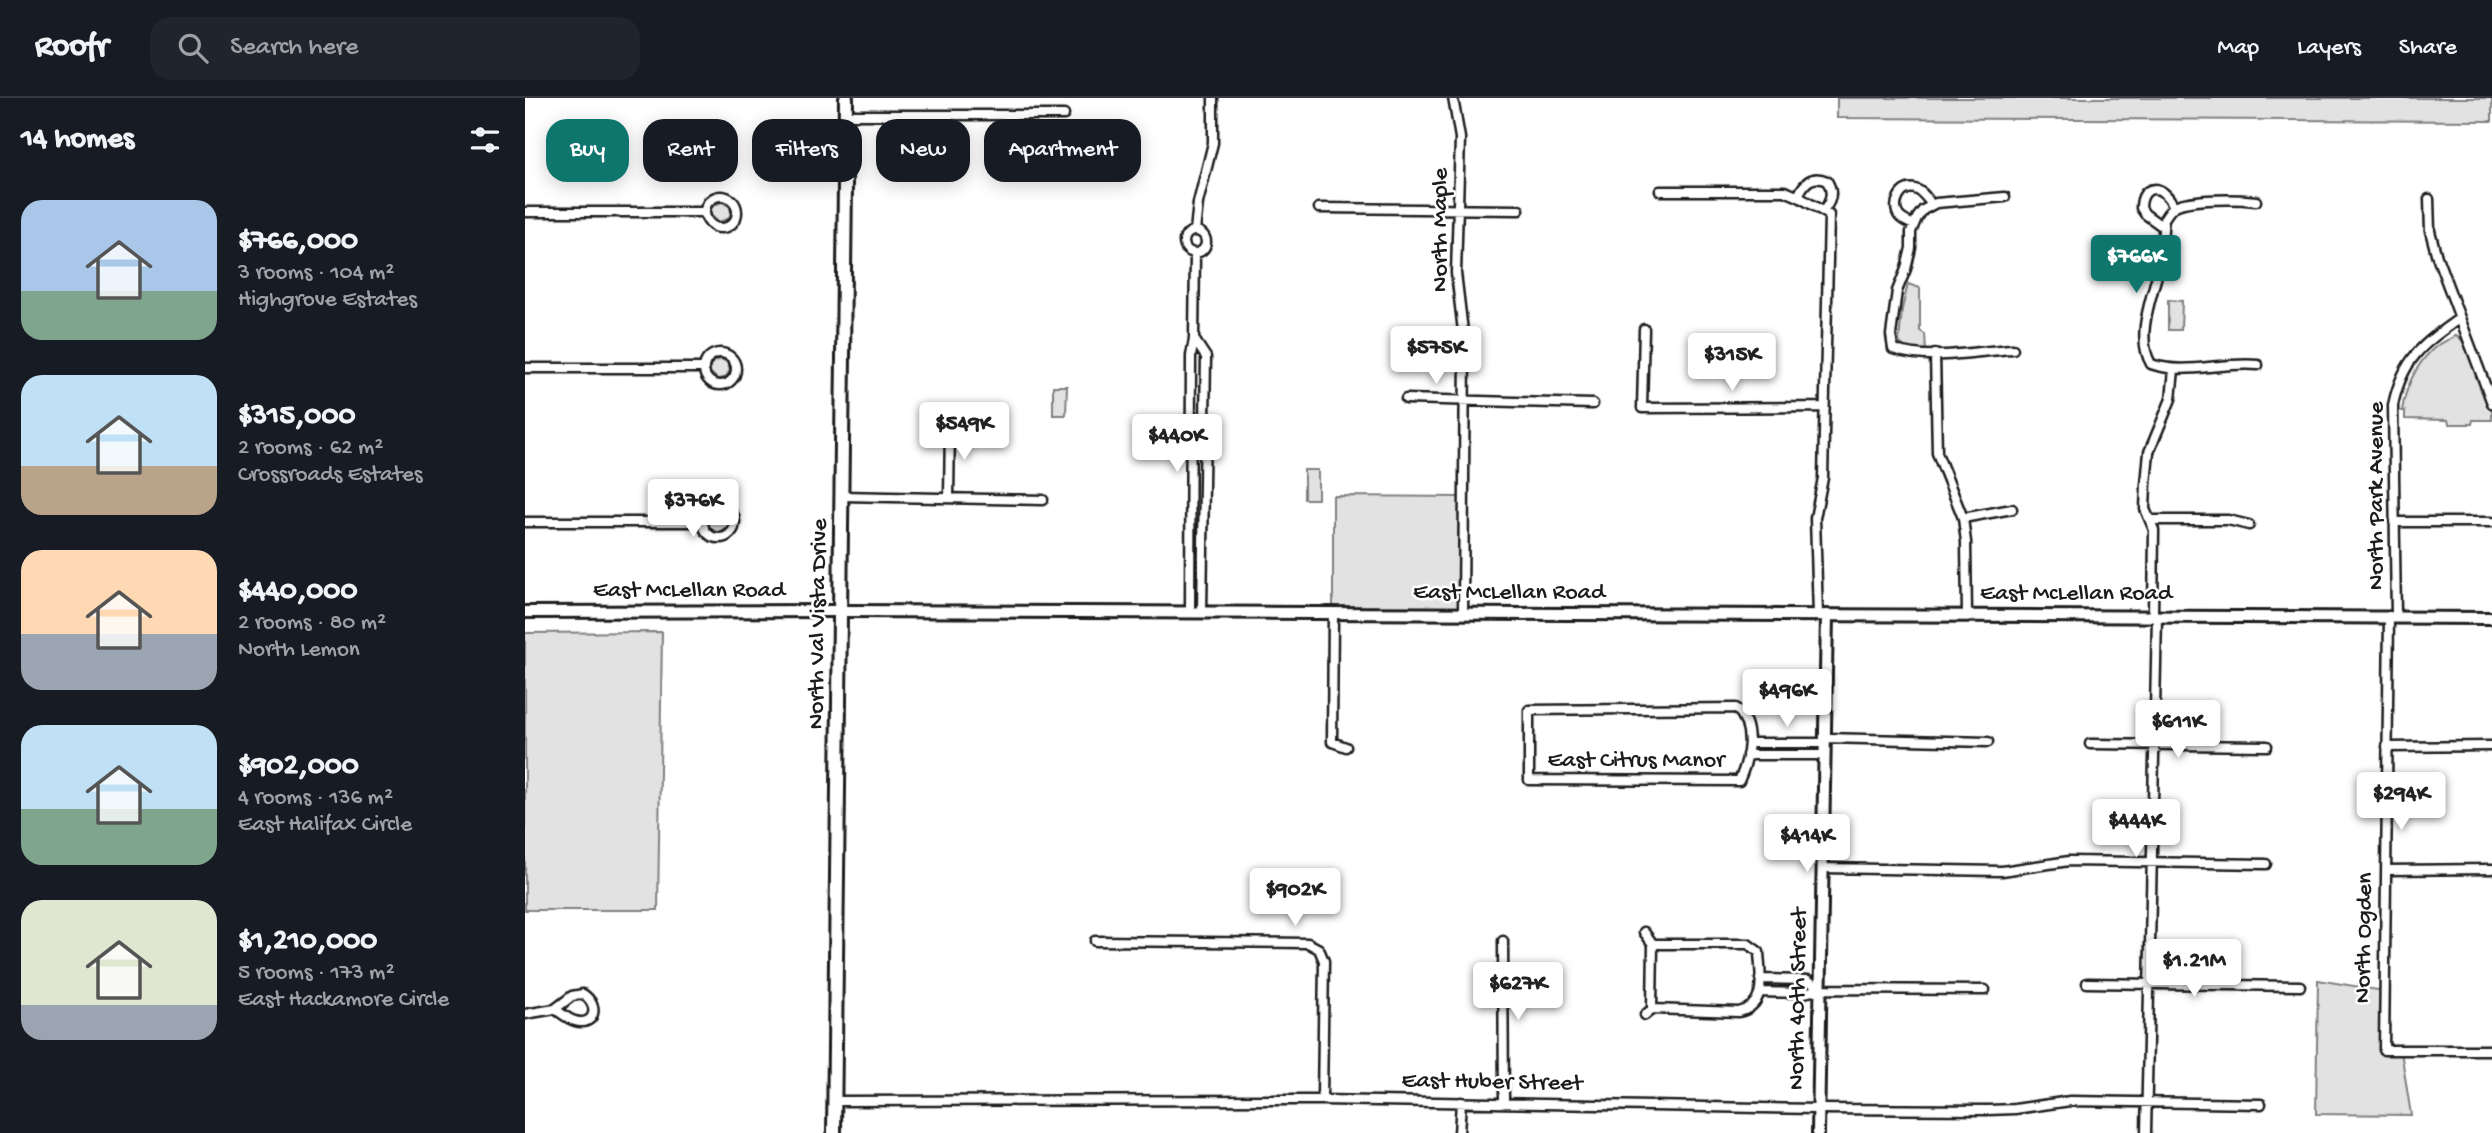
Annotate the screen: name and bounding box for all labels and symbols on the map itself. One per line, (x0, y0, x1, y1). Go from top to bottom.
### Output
street label: North Maple (1427, 167, 1456, 292)
pin: $766K (2087, 236, 2185, 295)
pin: $575K (1387, 327, 1485, 386)
pin: $315K (1683, 334, 1781, 393)
street label: North Park Avenue (2363, 401, 2392, 590)
pin: $549K (915, 402, 1013, 462)
pin: $440K (1128, 414, 1226, 474)
pin: $376K (644, 480, 742, 539)
street label: North Val Vista Drive (803, 518, 835, 730)
street label: East McLellan Road (593, 577, 787, 606)
street label: East McLellan Road (1413, 579, 1607, 608)
street label: East McLellan Road (1980, 580, 2174, 609)
pin: $496K (1738, 670, 1836, 729)
pin: $611K (2129, 700, 2227, 760)
street label: East Citrus Manor (1547, 747, 1727, 776)
pin: $294K (2352, 772, 2450, 832)
pin: $444K (2087, 800, 2185, 859)
pin: $414K (1758, 814, 1856, 874)
pin: $902K (1246, 868, 1344, 928)
street label: North Ogden (2349, 872, 2381, 1004)
street label: North 40th Street (1783, 905, 1815, 1090)
pin: $1.21M (2137, 940, 2251, 999)
pin: $627K (1469, 962, 1567, 1022)
street label: East Huber Street (1401, 1067, 1585, 1099)

